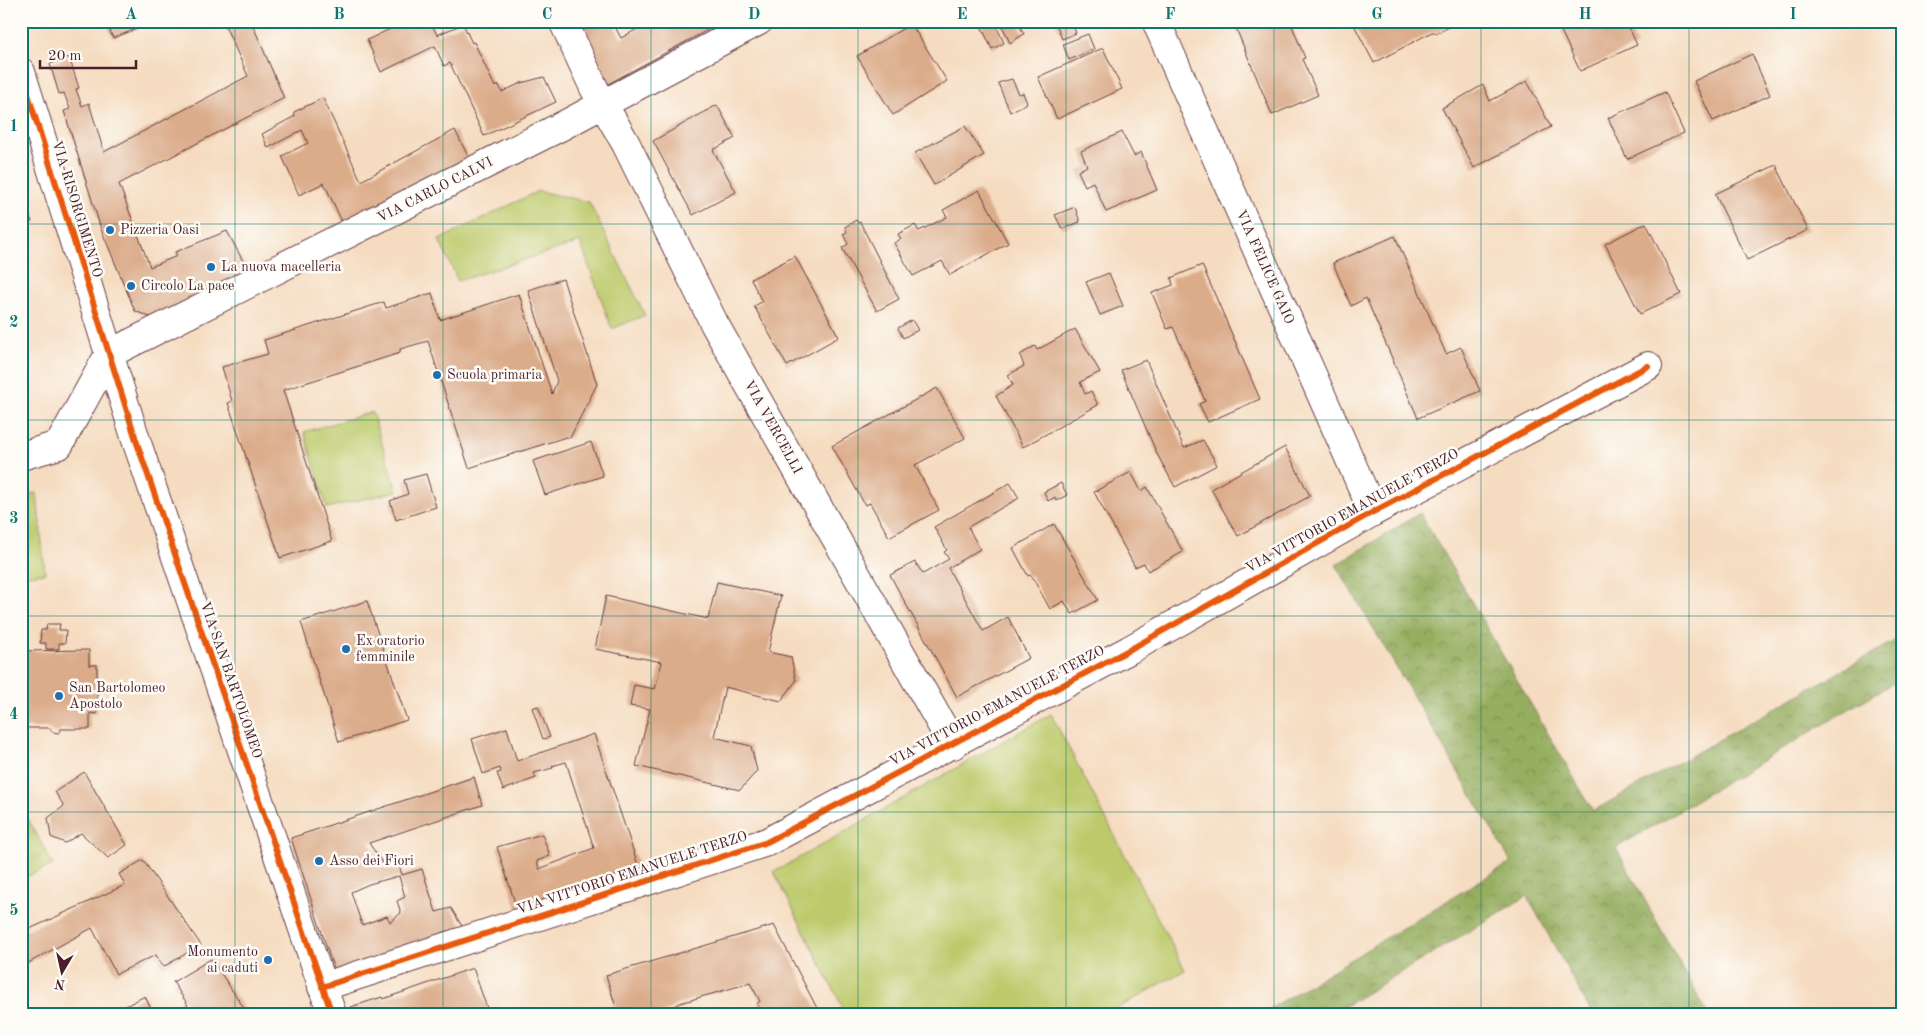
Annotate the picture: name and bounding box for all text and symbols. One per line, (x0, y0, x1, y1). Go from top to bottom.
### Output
text: A (125, 7, 137, 23)
text: B (333, 7, 345, 23)
text: C (542, 7, 552, 23)
text: D (748, 7, 760, 23)
text: E (956, 7, 968, 23)
text: F (1165, 7, 1176, 23)
text: G (1371, 7, 1383, 23)
text: H (1578, 7, 1592, 23)
text: I (1789, 7, 1797, 23)
scale bar (40, 38, 136, 70)
text: 20 m (48, 49, 82, 64)
text: 1 (9, 119, 19, 135)
street label: VIA RISORGIMENTO (49, 139, 105, 279)
street label: VIA CARLO CALVI (375, 155, 495, 225)
street label: VIA FELICE GAIO (1233, 208, 1297, 326)
place label: Pizzeria Oasi (120, 223, 199, 237)
marker: Pizzeria Oasi (104, 224, 116, 236)
place label: La nuova macelleria (221, 260, 342, 274)
marker: La nuova macelleria (205, 261, 217, 273)
place label: Circolo La pace (141, 279, 235, 293)
marker: Circolo La pace (125, 280, 137, 292)
text: 2 (9, 315, 19, 331)
place label: Scuola primaria (447, 368, 542, 382)
marker: Scuola primaria (431, 369, 443, 381)
street label: VIA VERCELLI (741, 378, 805, 476)
street label: VIA VITTORIO EMANUELE TERZO (1243, 446, 1461, 576)
text: 3 (9, 511, 19, 527)
street label: VIA SAN BARTOLOMEO (198, 600, 264, 760)
place label: Ex oratorio femminile (356, 634, 425, 664)
marker: Ex oratorio femminile (340, 643, 352, 655)
street label: VIA VITTORIO EMANUELE TERZO (887, 643, 1107, 769)
place label: San Bartolomeo Apostolo (69, 681, 166, 711)
marker: San Bartolomeo Apostolo (53, 690, 65, 702)
text: 4 (9, 707, 19, 723)
street label: VIA VITTORIO EMANUELE TERZO (515, 829, 749, 917)
place label: Asso dei Fiori (329, 854, 414, 868)
marker: Asso dei Fiori (313, 855, 325, 867)
text: 5 (9, 903, 19, 919)
place label: Monumento ai caduti (187, 945, 258, 975)
north arrow (38, 948, 88, 998)
marker: Monumento ai caduti (262, 954, 274, 966)
text: N (53, 976, 67, 992)

